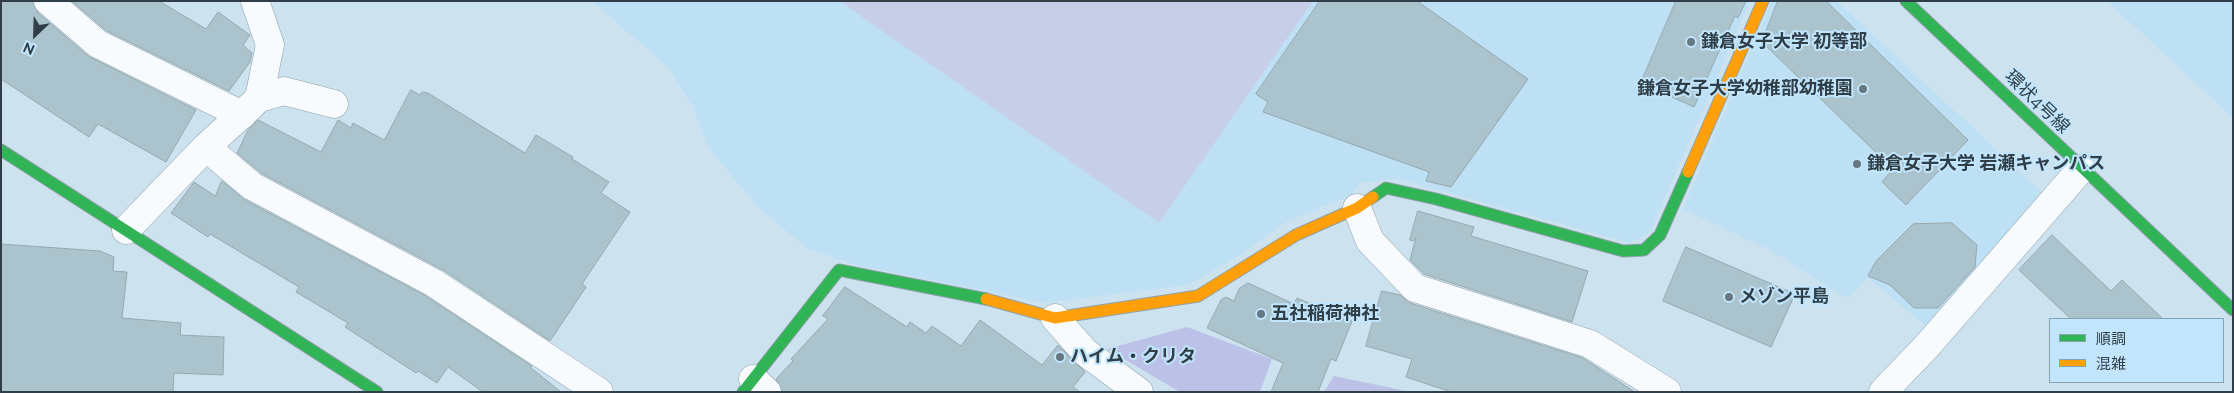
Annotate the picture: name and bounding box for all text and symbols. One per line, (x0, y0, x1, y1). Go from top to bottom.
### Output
north arrow (10, 10, 60, 60)
place label: 鎌倉女子大学 初等部 (1701, 31, 1867, 53)
marker: 鎌倉女子大学 初等部 (1685, 36, 1697, 48)
text: N (21, 39, 37, 58)
street label: 環状4号線 (2000, 66, 2074, 138)
place label: 鎌倉女子大学幼稚部幼稚園 (1637, 78, 1853, 100)
marker: 鎌倉女子大学幼稚部幼稚園 (1857, 83, 1869, 95)
place label: 鎌倉女子大学 岩瀬キャンパス (1867, 153, 2105, 175)
marker: 鎌倉女子大学 岩瀬キャンパス (1851, 158, 1863, 170)
place label: メゾン平島 (1739, 286, 1829, 308)
marker: メゾン平島 (1723, 291, 1735, 303)
place label: 五社稲荷神社 (1271, 303, 1379, 325)
marker: 五社稲荷神社 (1255, 308, 1267, 320)
legend (2049, 318, 2224, 383)
text: 順調 (2096, 330, 2126, 348)
place label: ハイム・クリタ (1070, 346, 1196, 368)
marker: ハイム・クリタ (1054, 351, 1066, 363)
text: 混雑 (2096, 355, 2126, 373)

